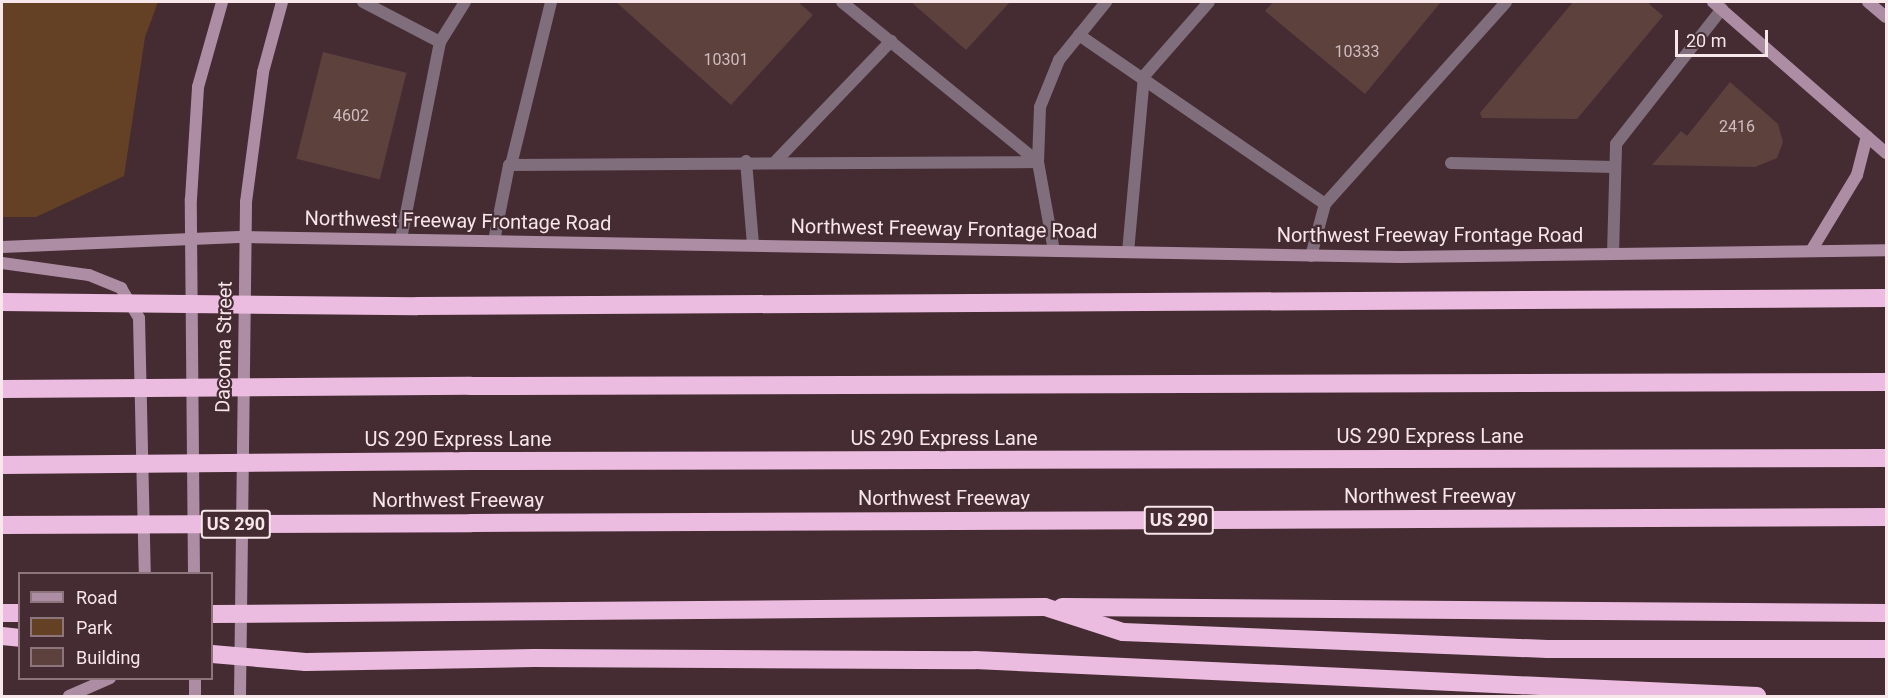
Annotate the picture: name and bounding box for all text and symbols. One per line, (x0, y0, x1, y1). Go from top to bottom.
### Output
scale bar (1678, 18, 1771, 56)
text: 20 m (1686, 30, 1726, 51)
house number: 10333 (1335, 42, 1379, 62)
house number: 10301 (704, 50, 748, 70)
house number: 4602 (333, 106, 369, 126)
house number: 2416 (1719, 117, 1755, 137)
street label: Northwest Freeway Frontage Road (304, 206, 612, 236)
street label: Northwest Freeway Frontage Road (790, 214, 1098, 244)
street label: Northwest Freeway Frontage Road (1277, 223, 1583, 247)
street label: Dacoma Street (211, 281, 237, 413)
street label: US 290 Express Lane (1336, 424, 1524, 448)
street label: US 290 Express Lane (850, 426, 1038, 450)
street label: US 290 Express Lane (364, 427, 552, 451)
street label: Northwest Freeway (1344, 484, 1516, 508)
street label: Northwest Freeway (858, 486, 1030, 510)
street label: Northwest Freeway (372, 488, 544, 512)
road number: US 290 (1143, 505, 1215, 535)
road number: US 290 (200, 509, 272, 539)
legend (18, 572, 213, 680)
text: Road (76, 587, 117, 608)
text: Park (76, 617, 112, 638)
text: Building (76, 647, 140, 668)

